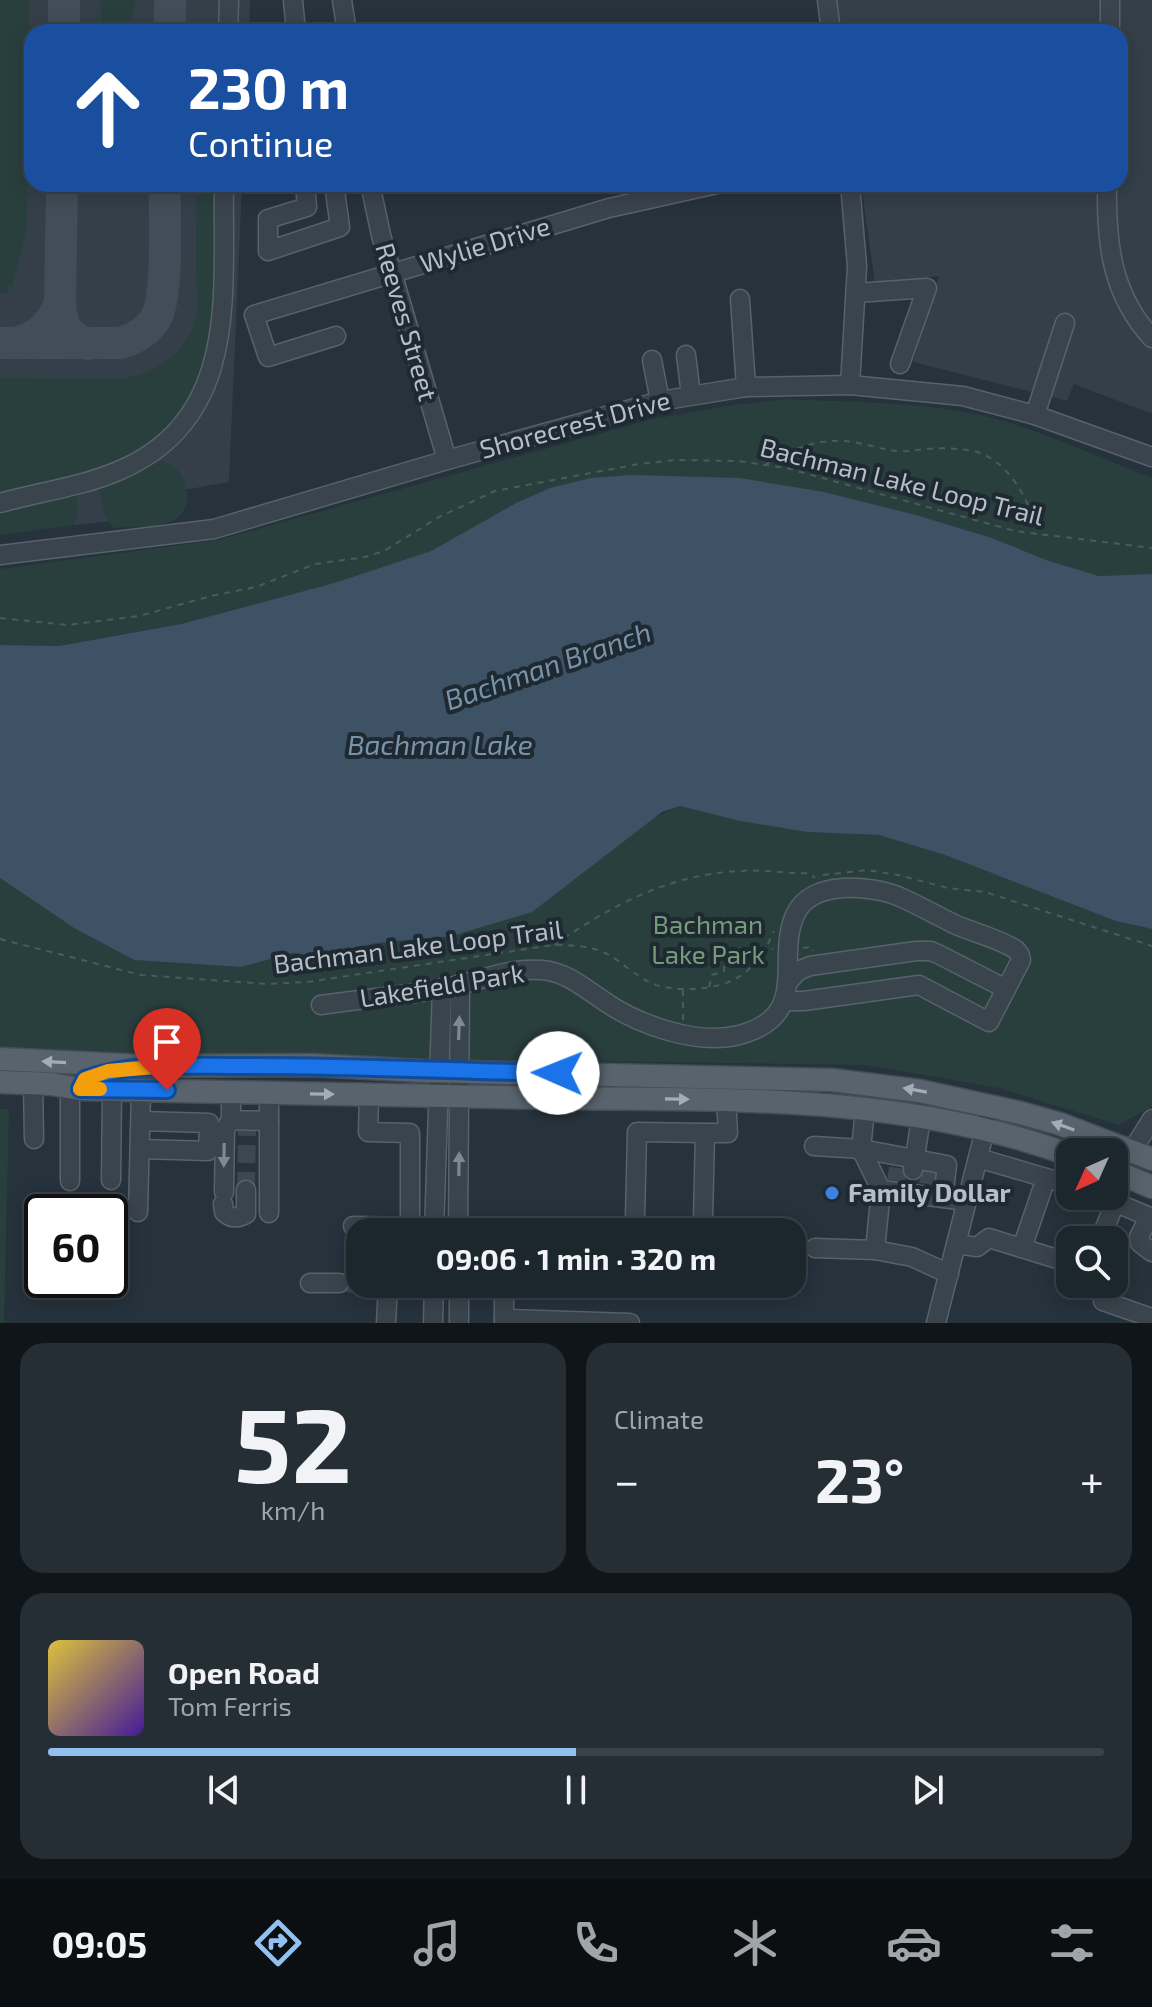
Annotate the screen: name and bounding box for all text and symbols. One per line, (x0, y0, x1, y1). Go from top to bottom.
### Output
text: 230 m (188, 53, 349, 120)
icon: ahead (56, 56, 160, 160)
text: Continue (188, 121, 333, 164)
street label: Wylie Drive (416, 209, 553, 278)
street label: Reeves Street (370, 239, 445, 404)
street label: Shorecrest Drive (476, 383, 673, 464)
street label: Bachman Lake Loop Trail (757, 430, 1048, 531)
water label: Bachman Branch (440, 614, 655, 716)
water label: Bachman Lake (347, 727, 533, 761)
park label: Bachman Lake Park (651, 908, 765, 969)
street label: Bachman Lake Loop Trail (271, 912, 564, 979)
street label: Lakefield Park (357, 956, 526, 1013)
pin (133, 1008, 201, 1090)
one-way arrow (453, 1015, 466, 1040)
icon: arrive (145, 1020, 189, 1064)
position arrow (516, 1031, 600, 1115)
one-way arrow (41, 1056, 66, 1069)
one-way arrow (902, 1084, 927, 1096)
one-way arrow (310, 1087, 335, 1100)
one-way arrow (665, 1093, 690, 1105)
one-way arrow (1050, 1119, 1074, 1131)
north arrow (1056, 1138, 1128, 1210)
map controls (1056, 1138, 1128, 1298)
one-way arrow (218, 1143, 231, 1168)
one-way arrow (453, 1151, 465, 1176)
place label: Family Dollar (848, 1176, 1011, 1208)
marker: Family Dollar (823, 1184, 841, 1202)
speed limit sign: 60 (24, 1194, 128, 1298)
button: search (1056, 1226, 1128, 1298)
text: 09:06 · 1 min · 320 m (436, 1240, 716, 1276)
text: 52 (234, 1379, 352, 1504)
text: Climate (614, 1403, 704, 1434)
text: 23° (815, 1443, 905, 1515)
text: − (614, 1453, 640, 1506)
text: + (1080, 1453, 1104, 1506)
text: km/h (261, 1494, 325, 1525)
text: Open Road (168, 1654, 320, 1690)
text: Tom Ferris (168, 1690, 292, 1721)
icon: previous (202, 1768, 246, 1812)
icon: pause (554, 1768, 598, 1812)
icon: next (906, 1768, 950, 1812)
icon: directions (250, 1915, 306, 1971)
icon: music (409, 1915, 465, 1971)
icon: phone (568, 1915, 624, 1971)
icon: climate (727, 1915, 783, 1971)
icon: car (886, 1915, 942, 1971)
icon: filters (1044, 1915, 1100, 1971)
text: 09:05 (51, 1922, 147, 1965)

